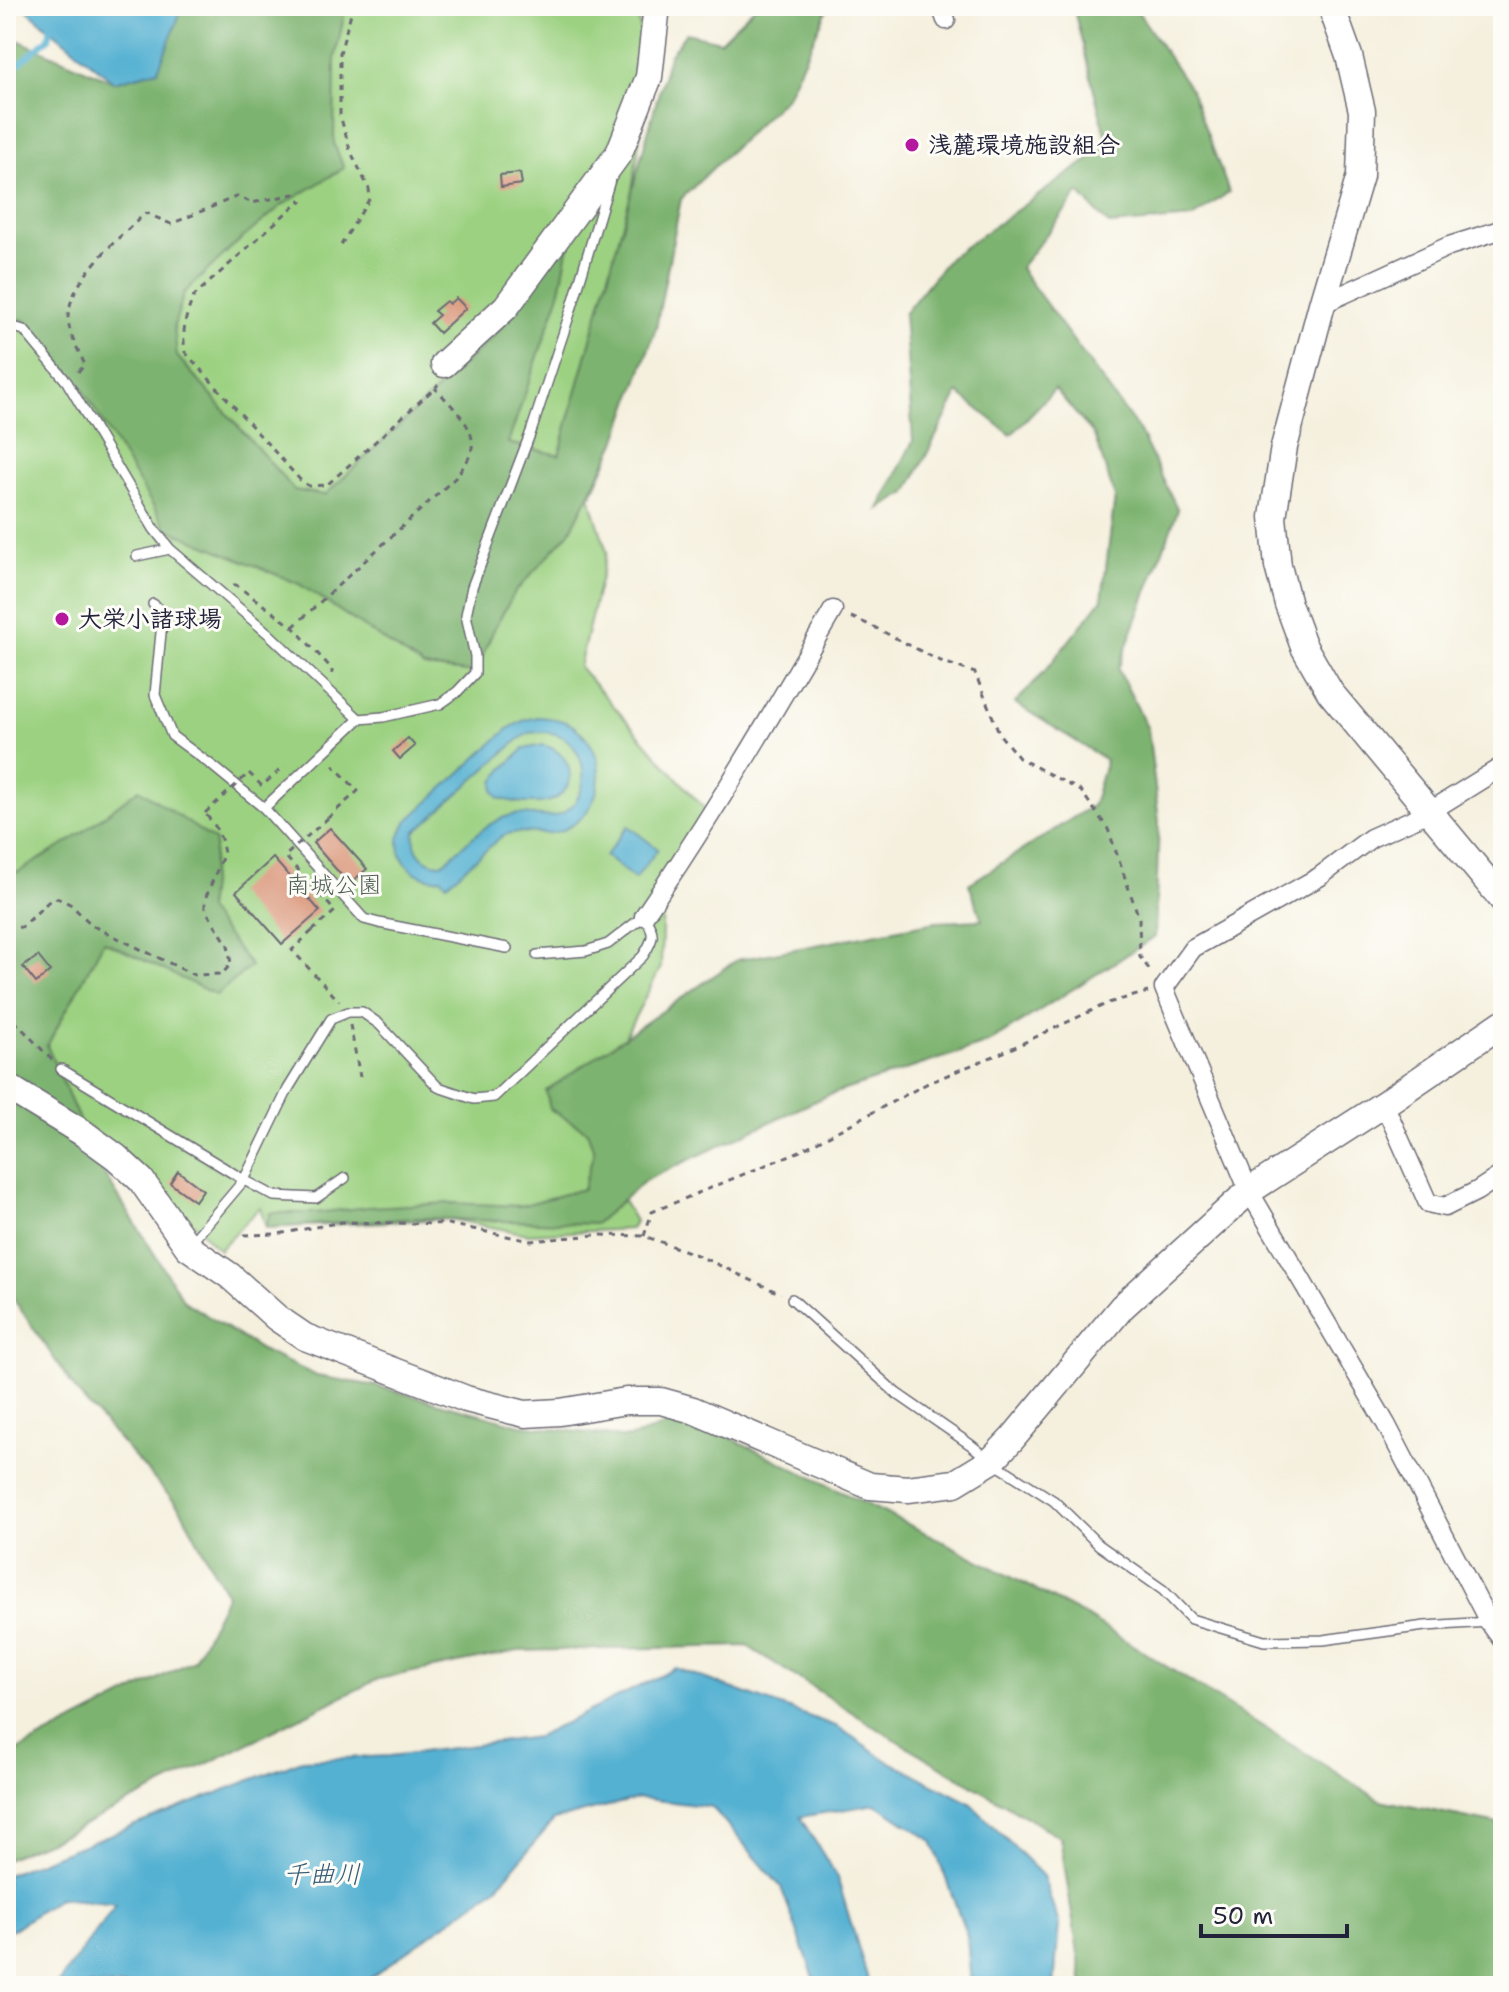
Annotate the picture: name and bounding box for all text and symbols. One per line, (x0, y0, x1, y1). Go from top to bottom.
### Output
place label: 浅麓環境施設組合 (928, 129, 1120, 161)
marker: 浅麓環境施設組合 (903, 136, 921, 154)
place label: 大栄小諸球場 (78, 603, 222, 635)
marker: 大栄小諸球場 (53, 610, 71, 628)
park label: 南城公園 (286, 869, 382, 901)
water label: 千曲川 (283, 1856, 361, 1891)
scale bar (1201, 1888, 1347, 1938)
text: 50 m (1213, 1900, 1273, 1932)

